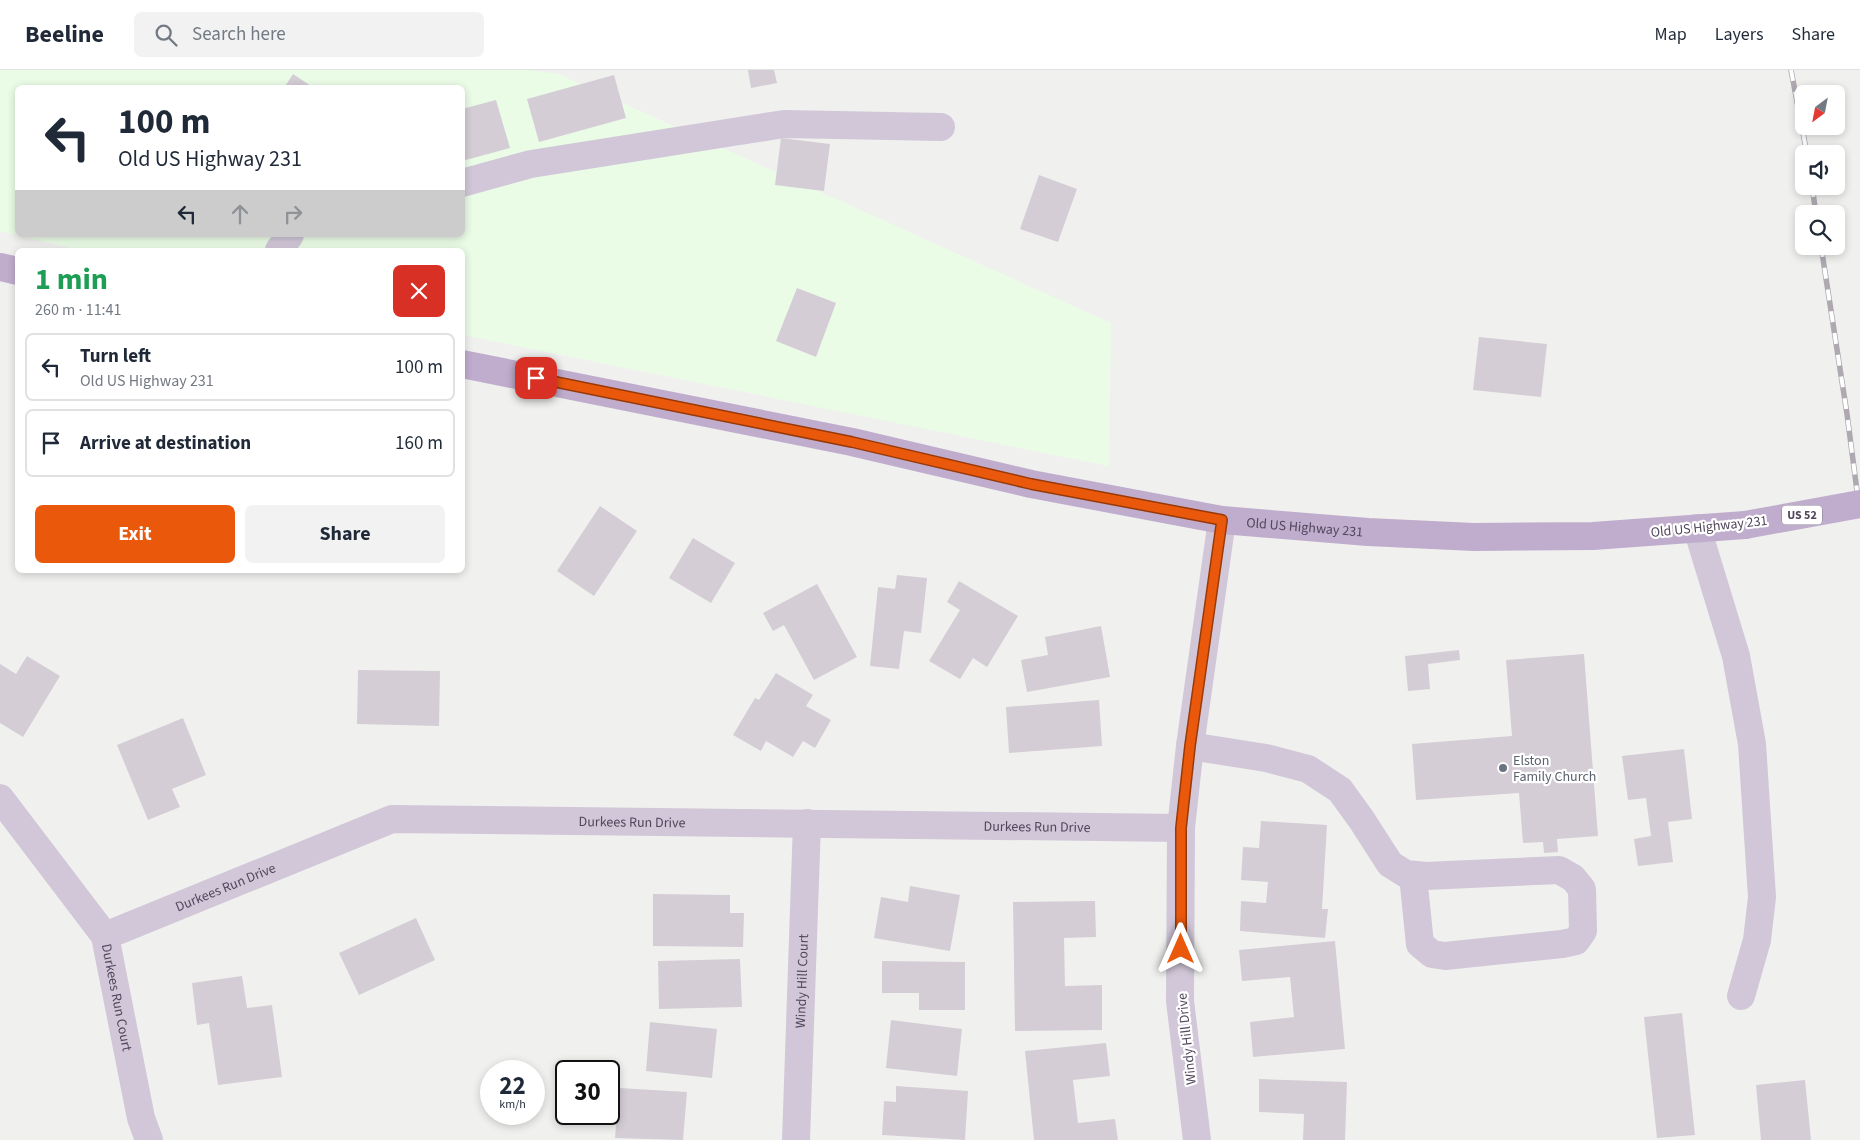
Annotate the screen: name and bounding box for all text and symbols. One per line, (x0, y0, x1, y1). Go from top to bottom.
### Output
search box (134, 12, 484, 57)
text: Beeline (25, 17, 104, 52)
icon: search (152, 21, 180, 49)
text: Search here (192, 21, 286, 48)
text: Map (1655, 22, 1687, 47)
text: Layers (1715, 22, 1764, 47)
text: Share (1792, 22, 1835, 47)
north arrow (1795, 85, 1845, 135)
map controls (1795, 85, 1845, 255)
text: 100 m (118, 97, 210, 147)
icon: left (35, 105, 100, 170)
text: Old US Highway 231 (118, 143, 302, 175)
button: sound (1795, 145, 1845, 195)
icon: left (173, 200, 201, 228)
icon: ahead (226, 200, 254, 228)
icon: right (279, 200, 307, 228)
button: search (1795, 205, 1845, 255)
text: 1 min (35, 258, 108, 301)
button: close (393, 265, 445, 317)
text: 260 m · 11:41 (35, 299, 122, 321)
text: Turn left (80, 343, 151, 370)
icon: left (37, 353, 65, 381)
text: 100 m (395, 354, 443, 381)
pin (515, 357, 557, 399)
icon: arrive (522, 364, 550, 392)
text: Old US Highway 231 (80, 370, 214, 392)
icon: arrive (37, 429, 65, 457)
text: Arrive at destination (80, 430, 251, 457)
text: 160 m (395, 430, 443, 457)
button: Exit (35, 505, 235, 563)
button: Share (245, 505, 445, 563)
road number: US 52 (1782, 506, 1822, 524)
street label: Old US Highway 231 (1650, 511, 1768, 543)
street label: Old US Highway 231 (1245, 513, 1364, 543)
place label: Elston Family Church (1513, 751, 1596, 787)
marker: Elston Family Church (1497, 762, 1509, 774)
street label: Durkees Run Drive (579, 812, 686, 833)
street label: Durkees Run Drive (983, 817, 1091, 838)
street label: Durkees Run Drive (173, 858, 279, 917)
position arrow (1154, 922, 1206, 974)
street label: Windy Hill Court (791, 933, 814, 1029)
street label: Durkees Run Court (96, 942, 137, 1053)
street label: Windy Hill Drive (1172, 992, 1202, 1086)
speed limit sign: 30 (555, 1060, 620, 1125)
text: 22 (499, 1068, 526, 1104)
text: km/h (499, 1096, 526, 1113)

